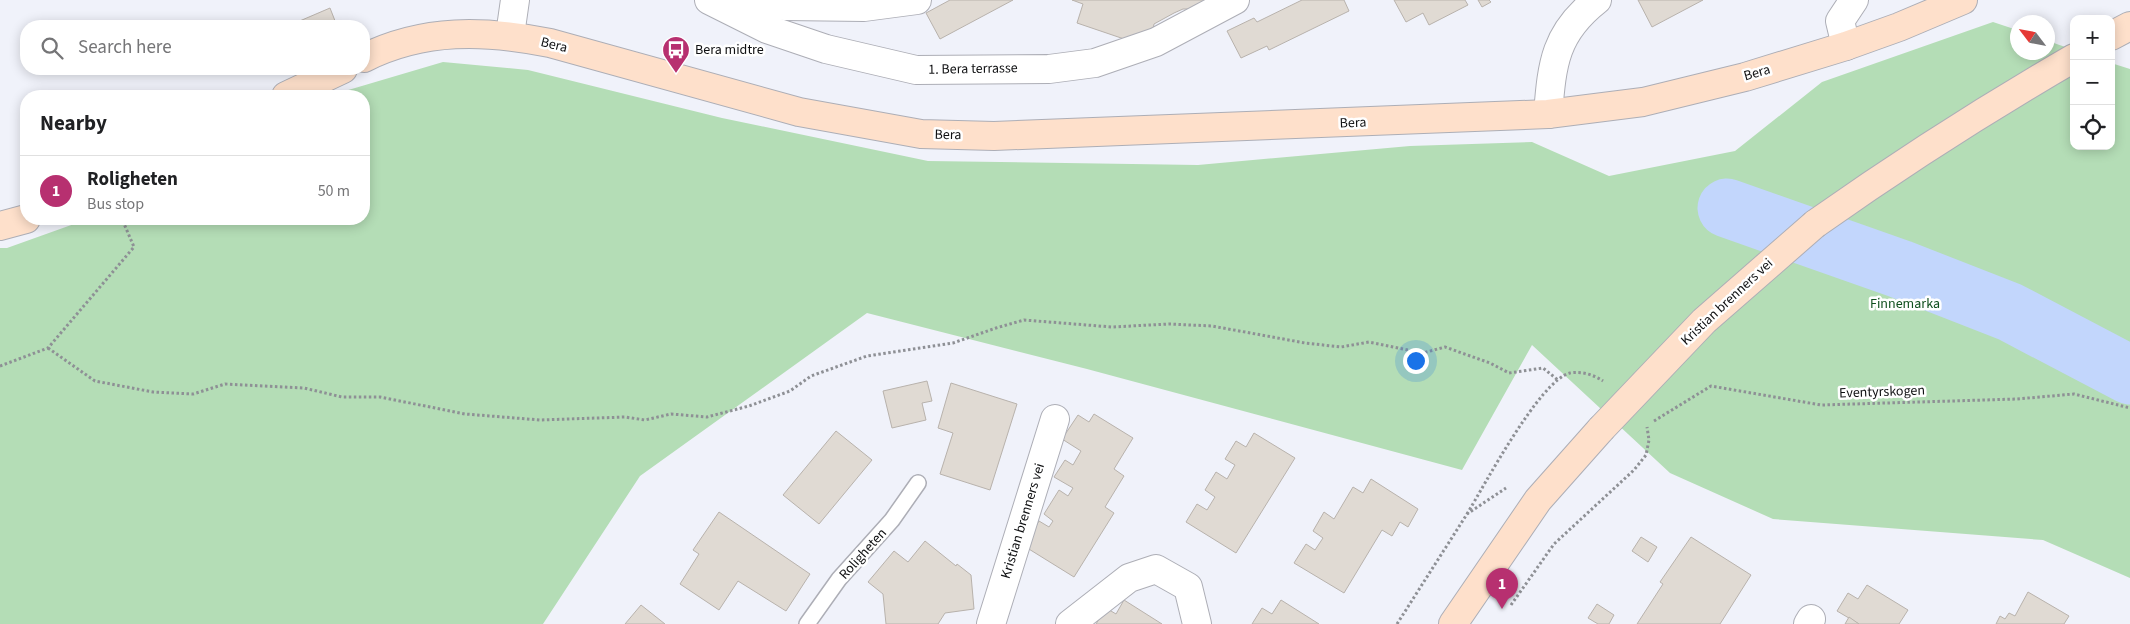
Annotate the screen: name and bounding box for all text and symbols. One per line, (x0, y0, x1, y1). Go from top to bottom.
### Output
north arrow (2010, 15, 2055, 60)
map controls (2070, 15, 2115, 150)
button: + (2070, 15, 2115, 60)
search box (20, 20, 370, 75)
street label: Bera (539, 32, 569, 58)
icon: search (38, 34, 66, 62)
text: Search here (78, 34, 172, 61)
bus stop icon: Bera midtre (661, 35, 691, 74)
place label: Bera midtre (695, 40, 764, 60)
street label: 1. Bera terrasse (928, 58, 1018, 80)
street label: Bera (1741, 60, 1773, 86)
button: − (2070, 60, 2115, 105)
button: locate (2070, 105, 2115, 150)
text: Nearby (40, 108, 107, 138)
street label: Bera (1339, 113, 1367, 133)
street label: Bera (934, 125, 962, 145)
text: Roligheten (87, 166, 178, 193)
text: 1 (52, 180, 60, 202)
text: 50 m (318, 180, 350, 202)
text: Bus stop (87, 193, 144, 215)
street label: Kristian brenners vei (1676, 254, 1778, 350)
park label: Finnemarka (1870, 294, 1940, 314)
your location (1403, 348, 1429, 374)
street label: Eventyrskogen (1839, 381, 1925, 403)
street label: Kristian brenners vei (996, 461, 1050, 581)
street label: Roligheten (834, 524, 892, 584)
pin: 1 (1486, 568, 1518, 609)

